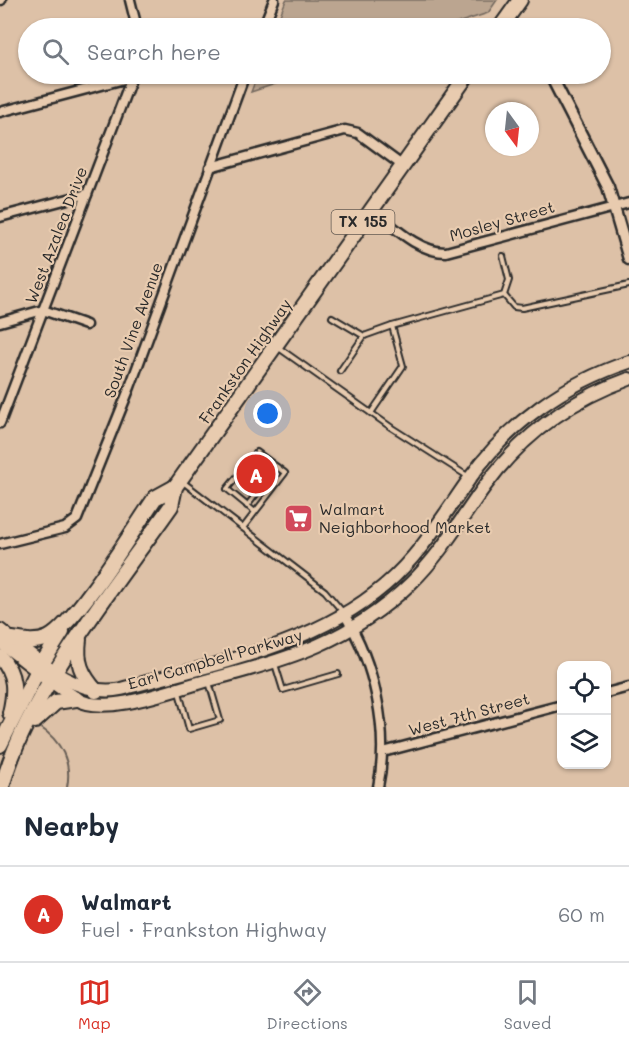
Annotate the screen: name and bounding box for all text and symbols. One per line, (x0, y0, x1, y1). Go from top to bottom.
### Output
search box (18, 18, 611, 84)
icon: search (39, 35, 72, 68)
text: Search here (87, 37, 221, 66)
north arrow (485, 102, 539, 156)
street label: West Azalea Drive (20, 163, 91, 306)
street label: Mosley Street (447, 195, 557, 246)
road number: TX 155 (332, 210, 394, 234)
street label: South Vine Avenue (98, 259, 167, 401)
street label: Frankston Highway (194, 294, 296, 427)
your location (253, 399, 282, 428)
pin: A (236, 452, 276, 496)
place label: Walmart Neighborhood Market (319, 498, 491, 537)
supermarket icon: Walmart Neighborhood Market (282, 502, 314, 534)
street label: Earl Campbell Parkway (125, 624, 305, 693)
map controls (557, 661, 611, 769)
button: locate (557, 661, 611, 715)
street label: West 7th Street (406, 687, 532, 740)
button: layers (557, 715, 611, 769)
text: Nearby (24, 809, 119, 843)
text: Walmart (81, 887, 171, 916)
text: A (37, 901, 50, 927)
text: 60 m (558, 901, 605, 927)
text: Fuel · Frankston Highway (81, 916, 327, 942)
tab: Map (78, 976, 111, 1033)
tab: Directions (267, 976, 348, 1033)
tab: Saved (504, 976, 551, 1033)

